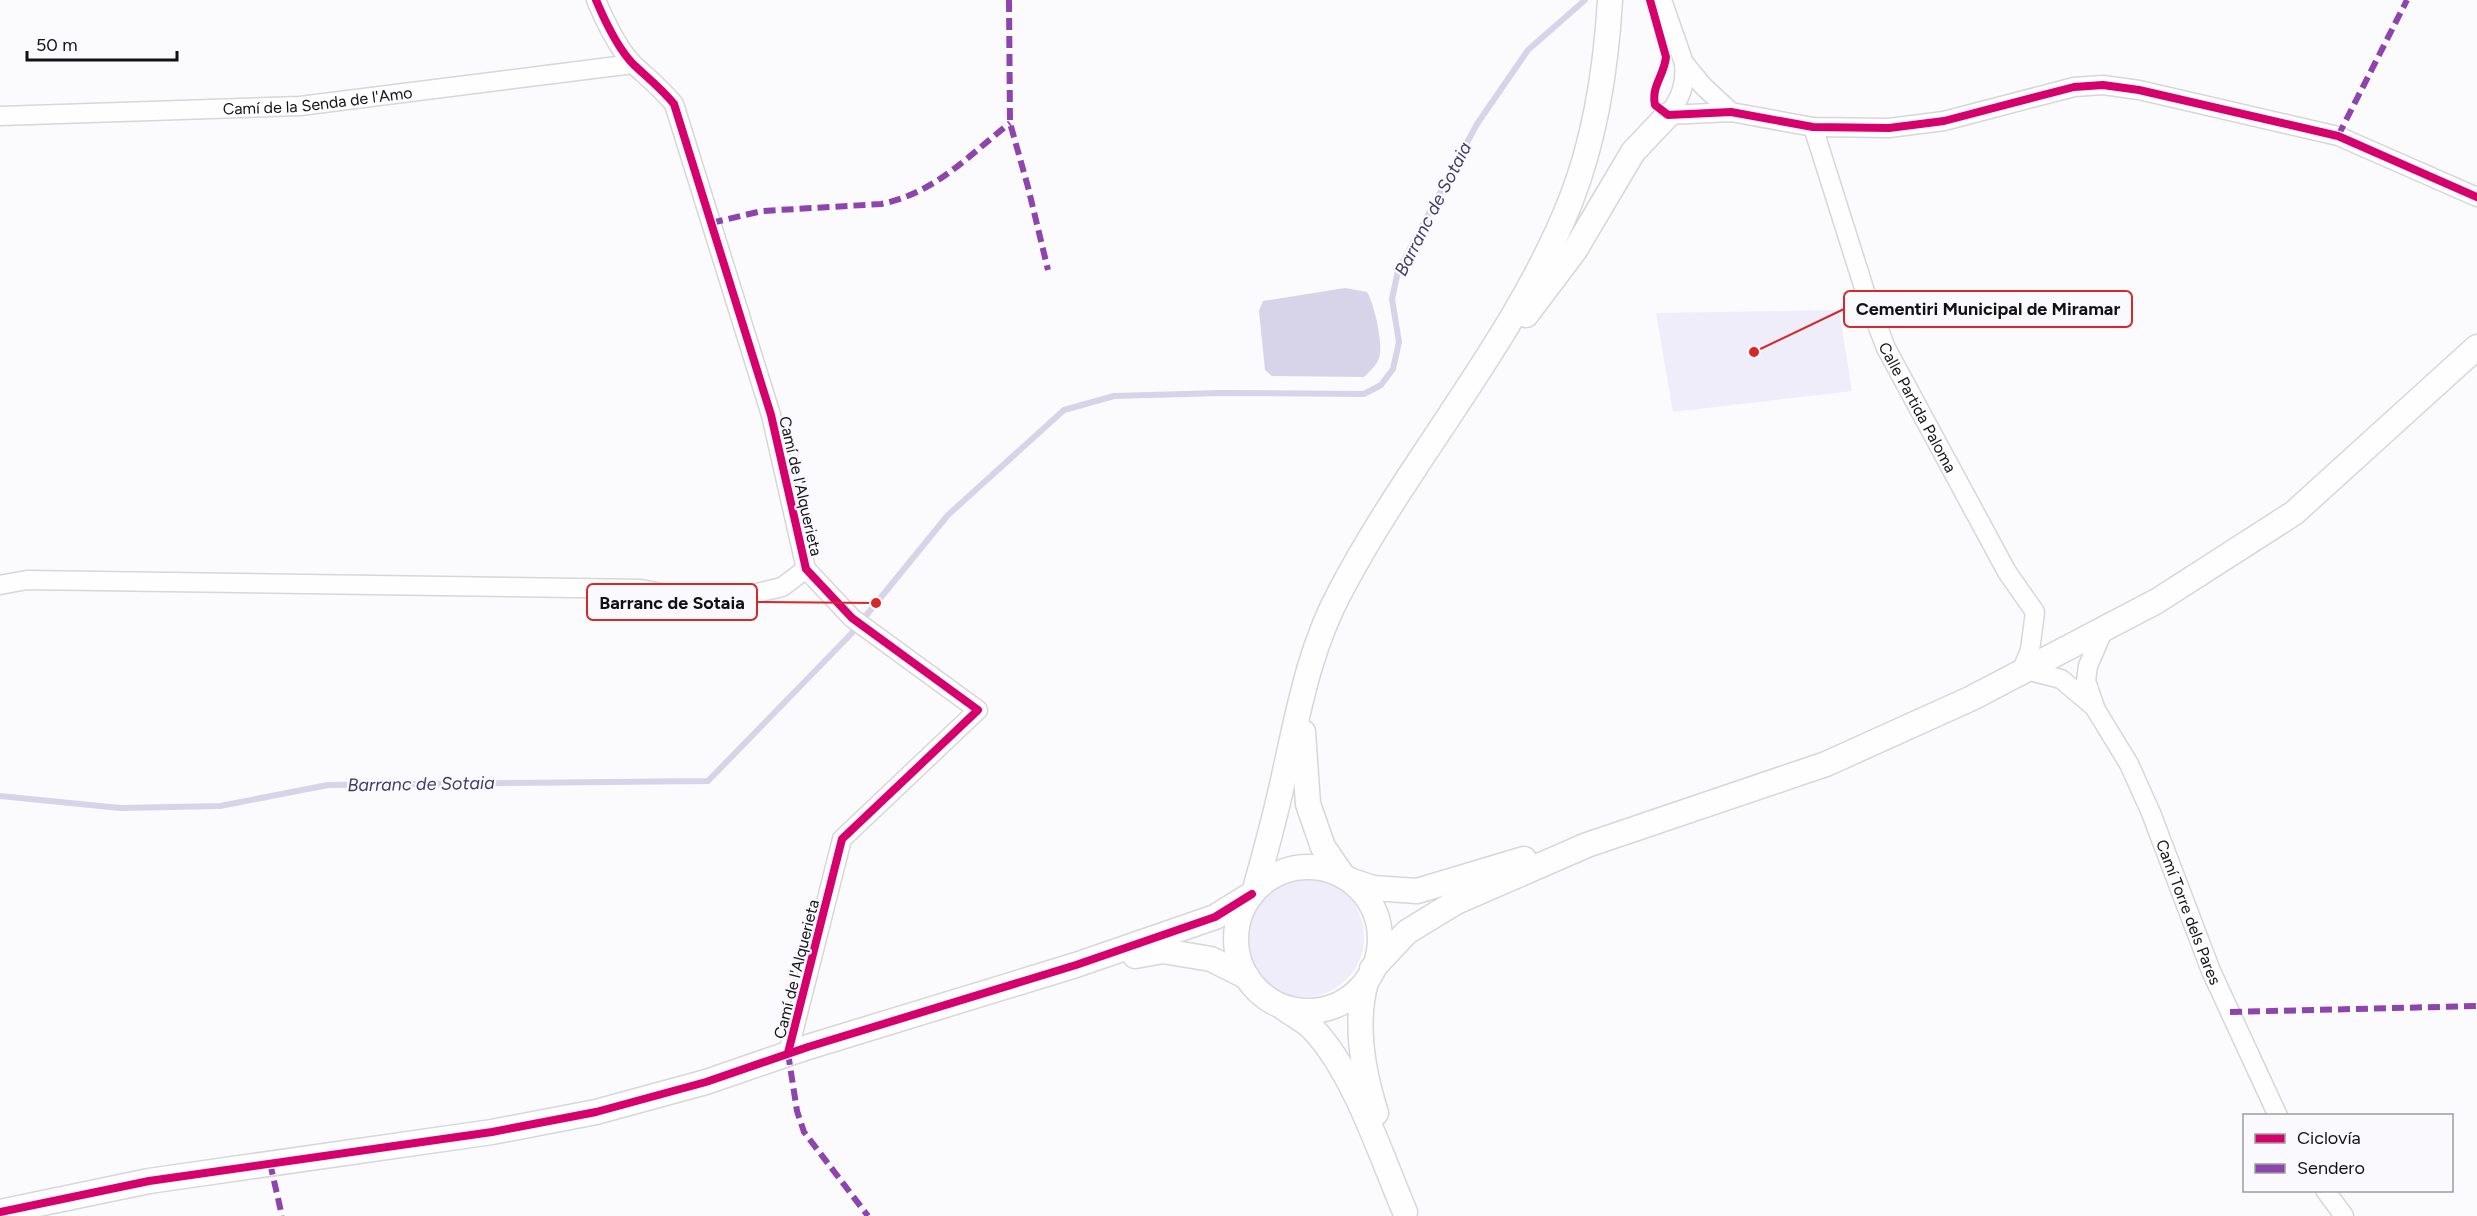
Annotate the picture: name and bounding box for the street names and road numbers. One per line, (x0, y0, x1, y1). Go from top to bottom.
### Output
street label: Camí de la Senda de l'Amo (222, 83, 413, 119)
street label: Calle Partida Paloma (1875, 339, 1960, 476)
street label: Camí de l'Alquerieta (775, 414, 826, 558)
street label: Camí Torre dels Pares (2152, 837, 2225, 988)
street label: Camí de l'Alquerieta (770, 897, 823, 1041)

